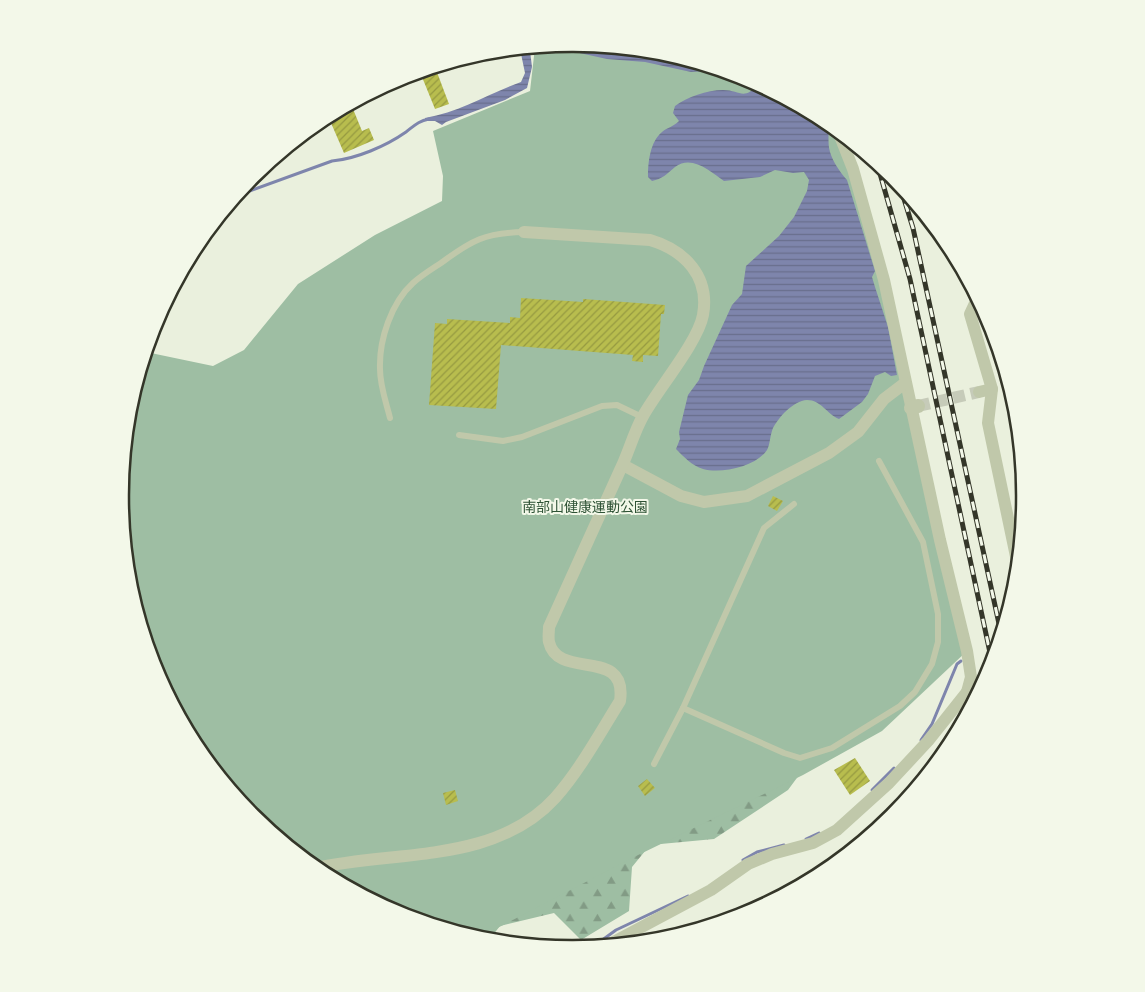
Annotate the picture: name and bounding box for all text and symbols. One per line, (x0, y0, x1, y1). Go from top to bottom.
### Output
park label: 南部山健康運動公園 (522, 499, 648, 515)

